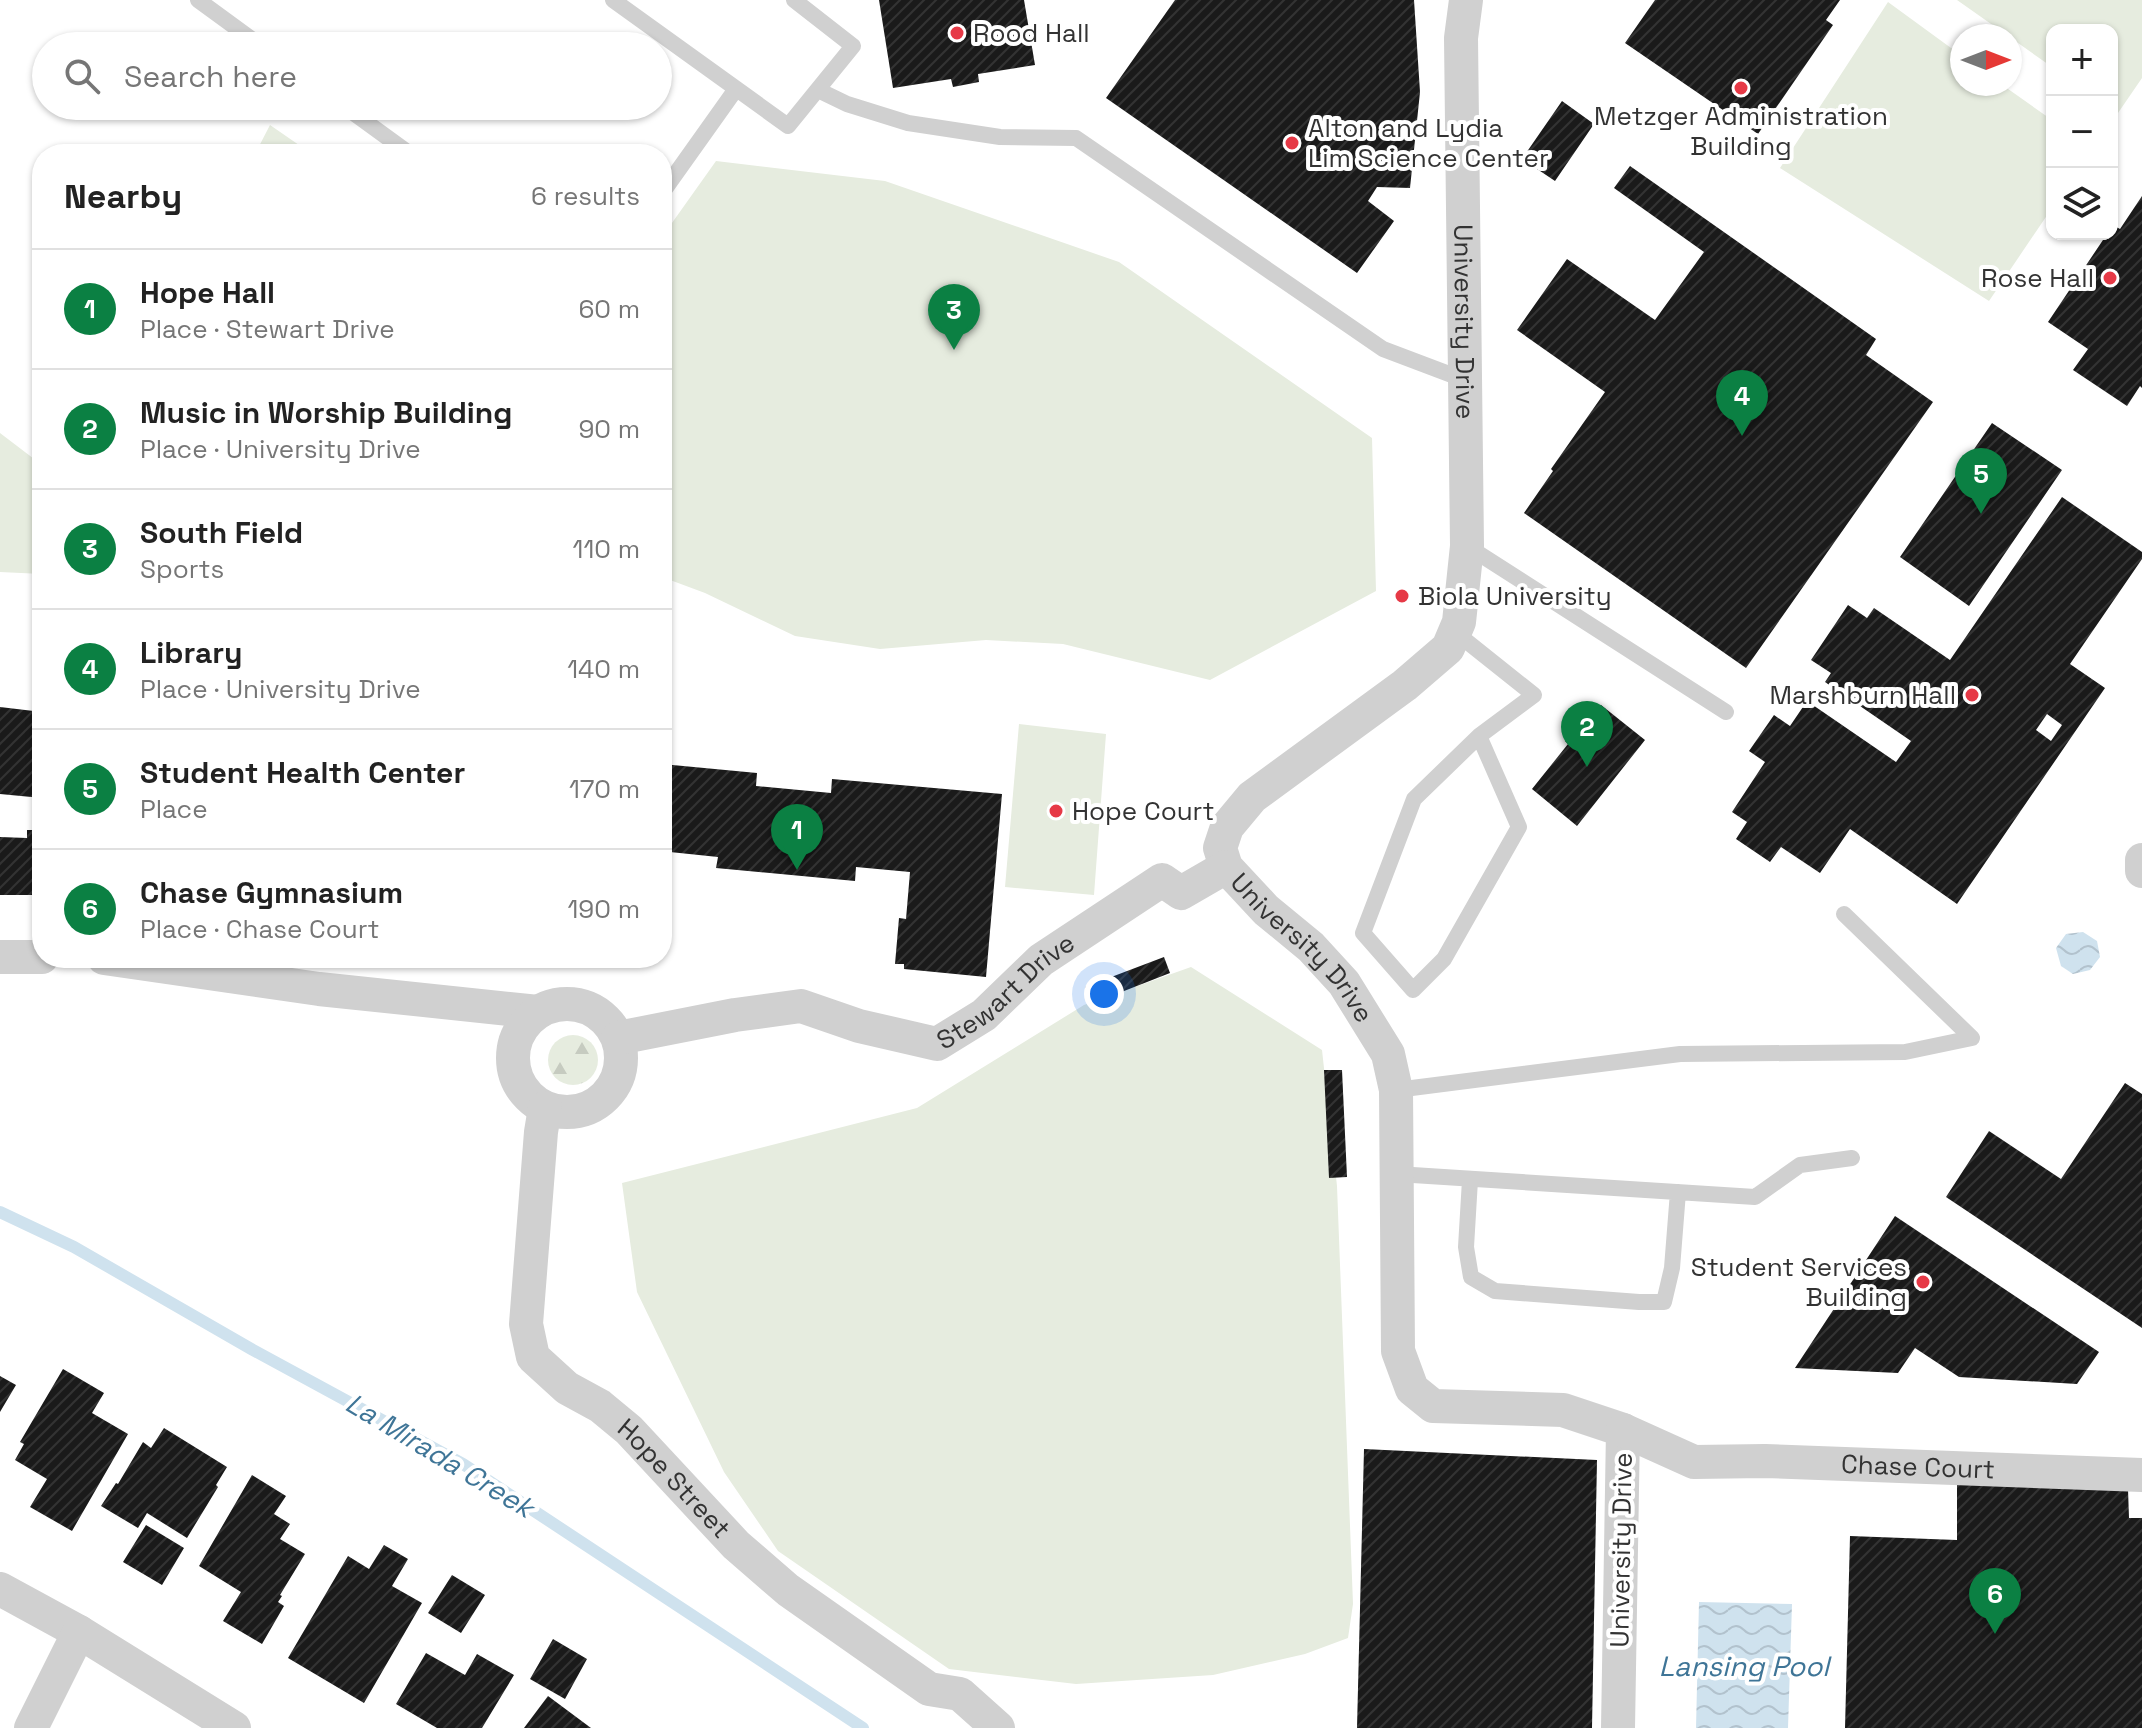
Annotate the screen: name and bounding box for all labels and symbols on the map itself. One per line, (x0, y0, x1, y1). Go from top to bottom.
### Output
place label: Rood Hall (973, 16, 1090, 50)
marker: Rood Hall (948, 24, 966, 42)
north arrow (1950, 24, 2022, 96)
marker: Metzger Administration Building (1732, 79, 1750, 97)
place label: Metzger Administration Building (1594, 99, 1888, 163)
place label: Alton and Lydia Lim Science Center (1308, 111, 1549, 175)
marker: Alton and Lydia Lim Science Center (1283, 134, 1301, 152)
street label: University Drive (1446, 224, 1483, 419)
place label: Rose Hall (1981, 261, 2094, 295)
marker: Rose Hall (2101, 269, 2119, 287)
pin: 3 (928, 284, 980, 350)
pin: 4 (1716, 370, 1768, 436)
pin: 5 (1955, 448, 2007, 514)
place label: Biola University (1418, 579, 1612, 613)
marker: Biola University (1393, 587, 1411, 605)
place label: Marshburn Hall (1770, 678, 1956, 712)
marker: Marshburn Hall (1963, 686, 1981, 704)
pin: 2 (1561, 701, 1613, 767)
place label: Hope Court (1072, 794, 1214, 828)
marker: Hope Court (1047, 802, 1065, 820)
pin: 1 (771, 804, 823, 870)
street label: University Drive (1223, 866, 1381, 1029)
street label: Stewart Drive (930, 926, 1081, 1057)
your location (1084, 974, 1124, 1014)
place label: Student Services Building (1691, 1250, 1907, 1314)
marker: Student Services Building (1914, 1273, 1932, 1291)
water label: La Mirada Creek (339, 1385, 543, 1527)
street label: Hope Street (611, 1411, 738, 1545)
street label: Chase Court (1841, 1447, 1995, 1487)
street label: University Drive (1602, 1452, 1640, 1648)
pin: 6 (1969, 1568, 2021, 1634)
water label: Lansing Pool (1659, 1648, 1832, 1684)

